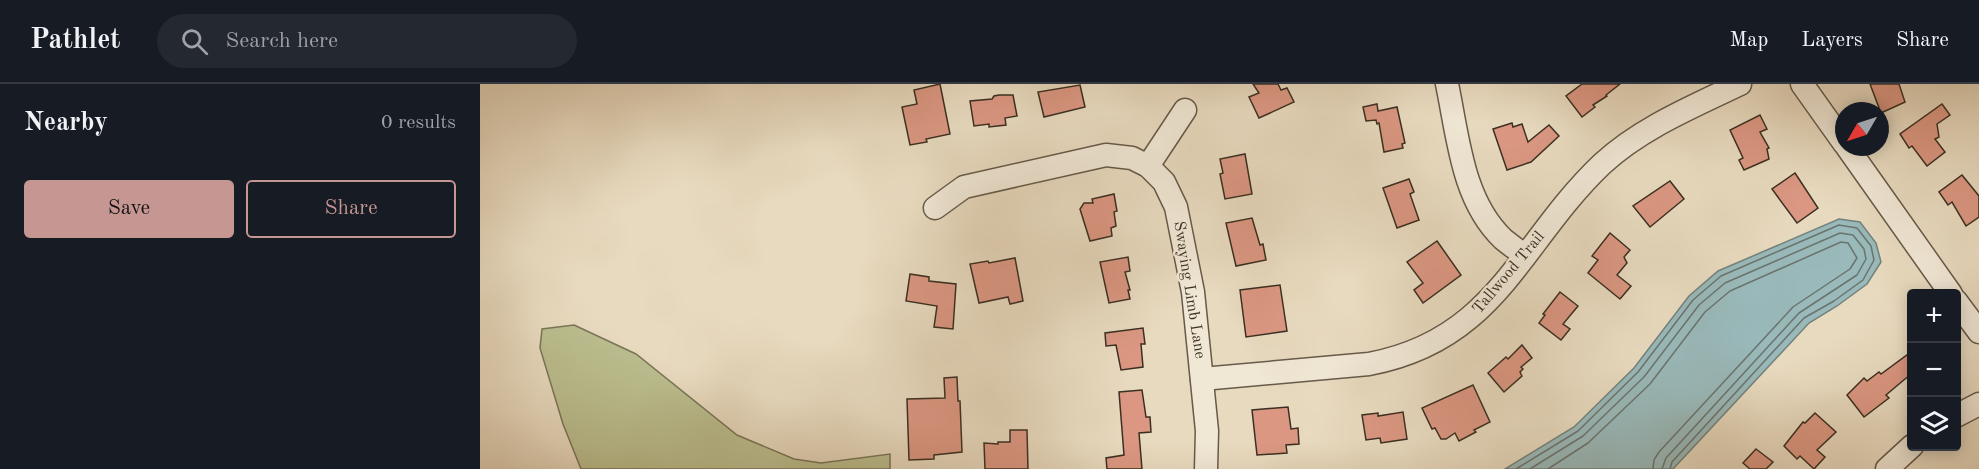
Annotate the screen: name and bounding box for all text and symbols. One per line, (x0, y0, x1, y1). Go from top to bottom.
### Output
search box (157, 14, 577, 68)
icon: search (178, 25, 211, 58)
text: Pathlet (30, 27, 121, 55)
text: Search here (226, 30, 338, 52)
text: Map (1729, 30, 1768, 51)
text: Layers (1801, 30, 1863, 51)
text: Share (1896, 30, 1949, 51)
north arrow (1835, 102, 1889, 156)
text: Nearby (24, 110, 108, 136)
text: 0 results (381, 113, 456, 133)
button: Save (24, 180, 234, 238)
button: Share (246, 180, 456, 238)
street label: Swaying Limb Lane (1170, 220, 1208, 360)
street label: Tallwood Trail (1470, 229, 1548, 317)
map controls (1907, 289, 1961, 451)
button: + (1907, 289, 1961, 343)
button: − (1907, 343, 1961, 397)
button: layers (1907, 397, 1961, 451)

